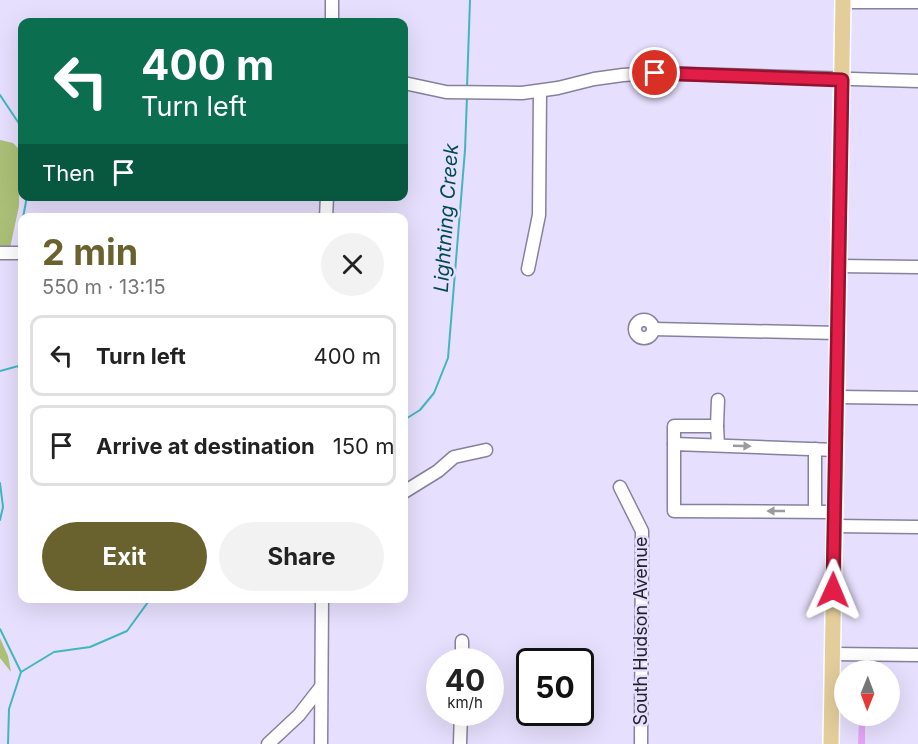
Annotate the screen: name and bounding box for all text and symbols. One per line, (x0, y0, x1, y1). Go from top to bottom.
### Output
text: 400 m (141, 39, 274, 90)
icon: left (42, 42, 120, 120)
pin (629, 47, 680, 98)
icon: arrive (638, 56, 671, 89)
text: Turn left (141, 90, 247, 123)
water label: Lightning Creek (429, 142, 463, 293)
icon: arrive (107, 156, 140, 189)
text: Then (42, 160, 95, 186)
text: 2 min (42, 230, 138, 274)
button: close (321, 233, 384, 296)
text: 550 m · 13:15 (42, 275, 166, 299)
icon: left (45, 339, 78, 372)
text: Turn left (96, 343, 186, 369)
text: 400 m (314, 343, 381, 369)
icon: arrive (45, 429, 78, 462)
text: Arrive at destination (96, 433, 315, 459)
text: 150 m (333, 433, 394, 459)
one-way arrow (733, 442, 752, 451)
one-way arrow (767, 506, 786, 516)
button: Exit (42, 522, 207, 591)
button: Share (219, 522, 384, 591)
street label: South Hudson Avenue (630, 537, 651, 725)
position arrow (801, 558, 865, 622)
speed limit sign: 50 (516, 648, 594, 726)
north arrow (834, 660, 900, 726)
map controls (834, 660, 900, 726)
text: 40 (445, 662, 485, 698)
text: km/h (447, 693, 483, 712)

